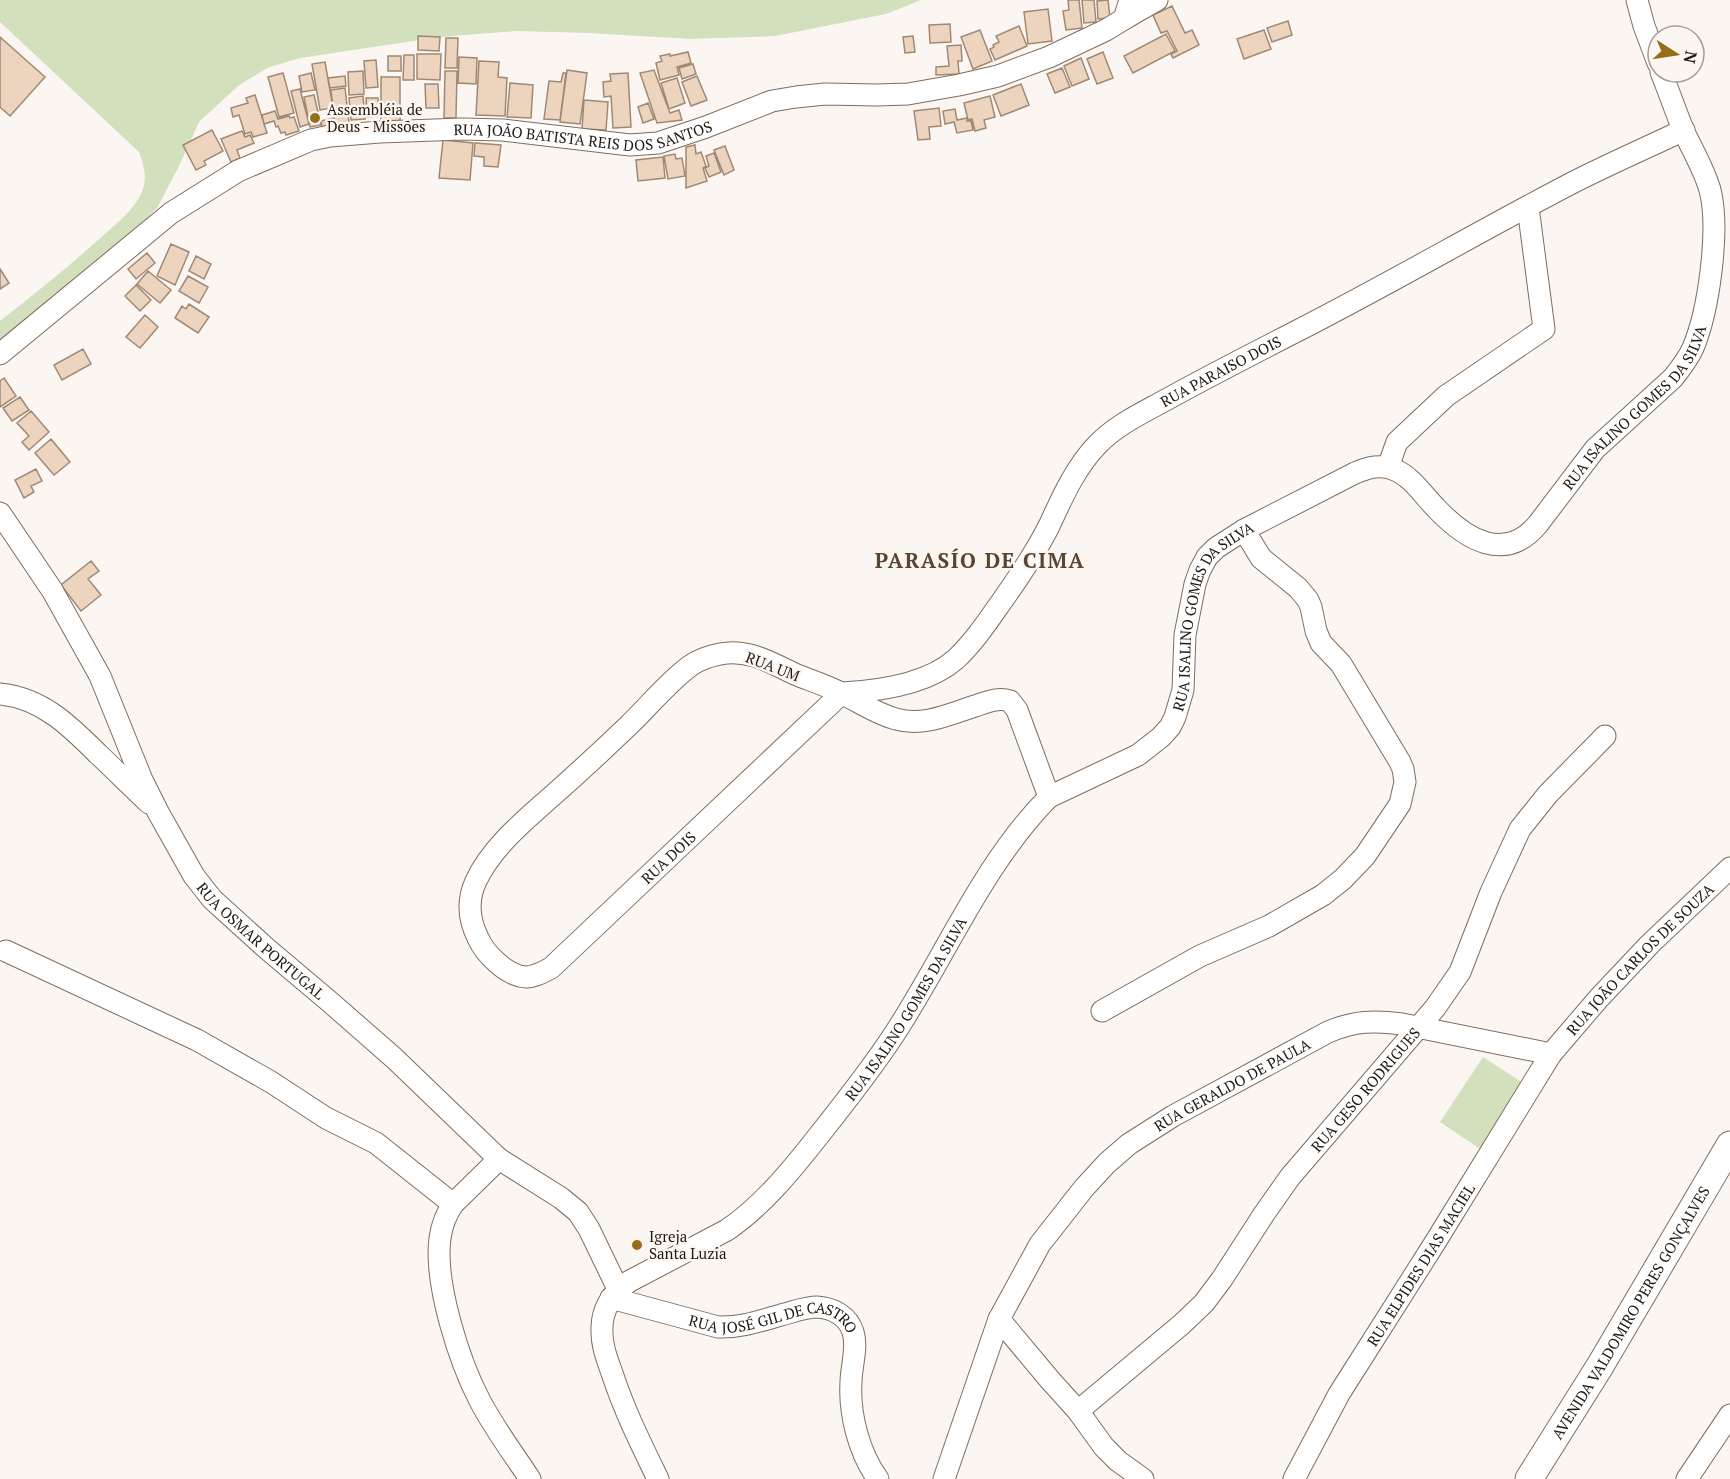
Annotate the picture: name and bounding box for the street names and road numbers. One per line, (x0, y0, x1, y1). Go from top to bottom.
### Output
street label: RUA JOÃO BATISTA REIS DOS SANTOS (453, 116, 715, 155)
street label: RUA ISALINO GOMES DA SILVA (1558, 322, 1710, 493)
street label: RUA PARAISO DOIS (1156, 331, 1285, 411)
street label: RUA ISALINO GOMES DA SILVA (1167, 516, 1258, 713)
street label: RUA UM (743, 647, 803, 685)
street label: RUA DOIS (636, 827, 700, 888)
street label: RUA OSMAR PORTUGAL (192, 878, 329, 1003)
street label: RUA JOÃO CARLOS DE SOUZA (1562, 878, 1718, 1039)
street label: RUA ISALINO GOMES DA SILVA (840, 913, 971, 1105)
street label: RUA GESO RODRIGUES (1306, 1023, 1424, 1156)
street label: RUA GERALDO DE PAULA (1150, 1033, 1314, 1136)
street label: RUA ELPIDES DIAS MACIEL (1362, 1180, 1479, 1350)
street label: AVENIDA VALDOMIRO PERES GONÇALVES (1547, 1182, 1714, 1443)
street label: RUA JOSÉ GIL DE CASTRO (687, 1297, 862, 1337)

